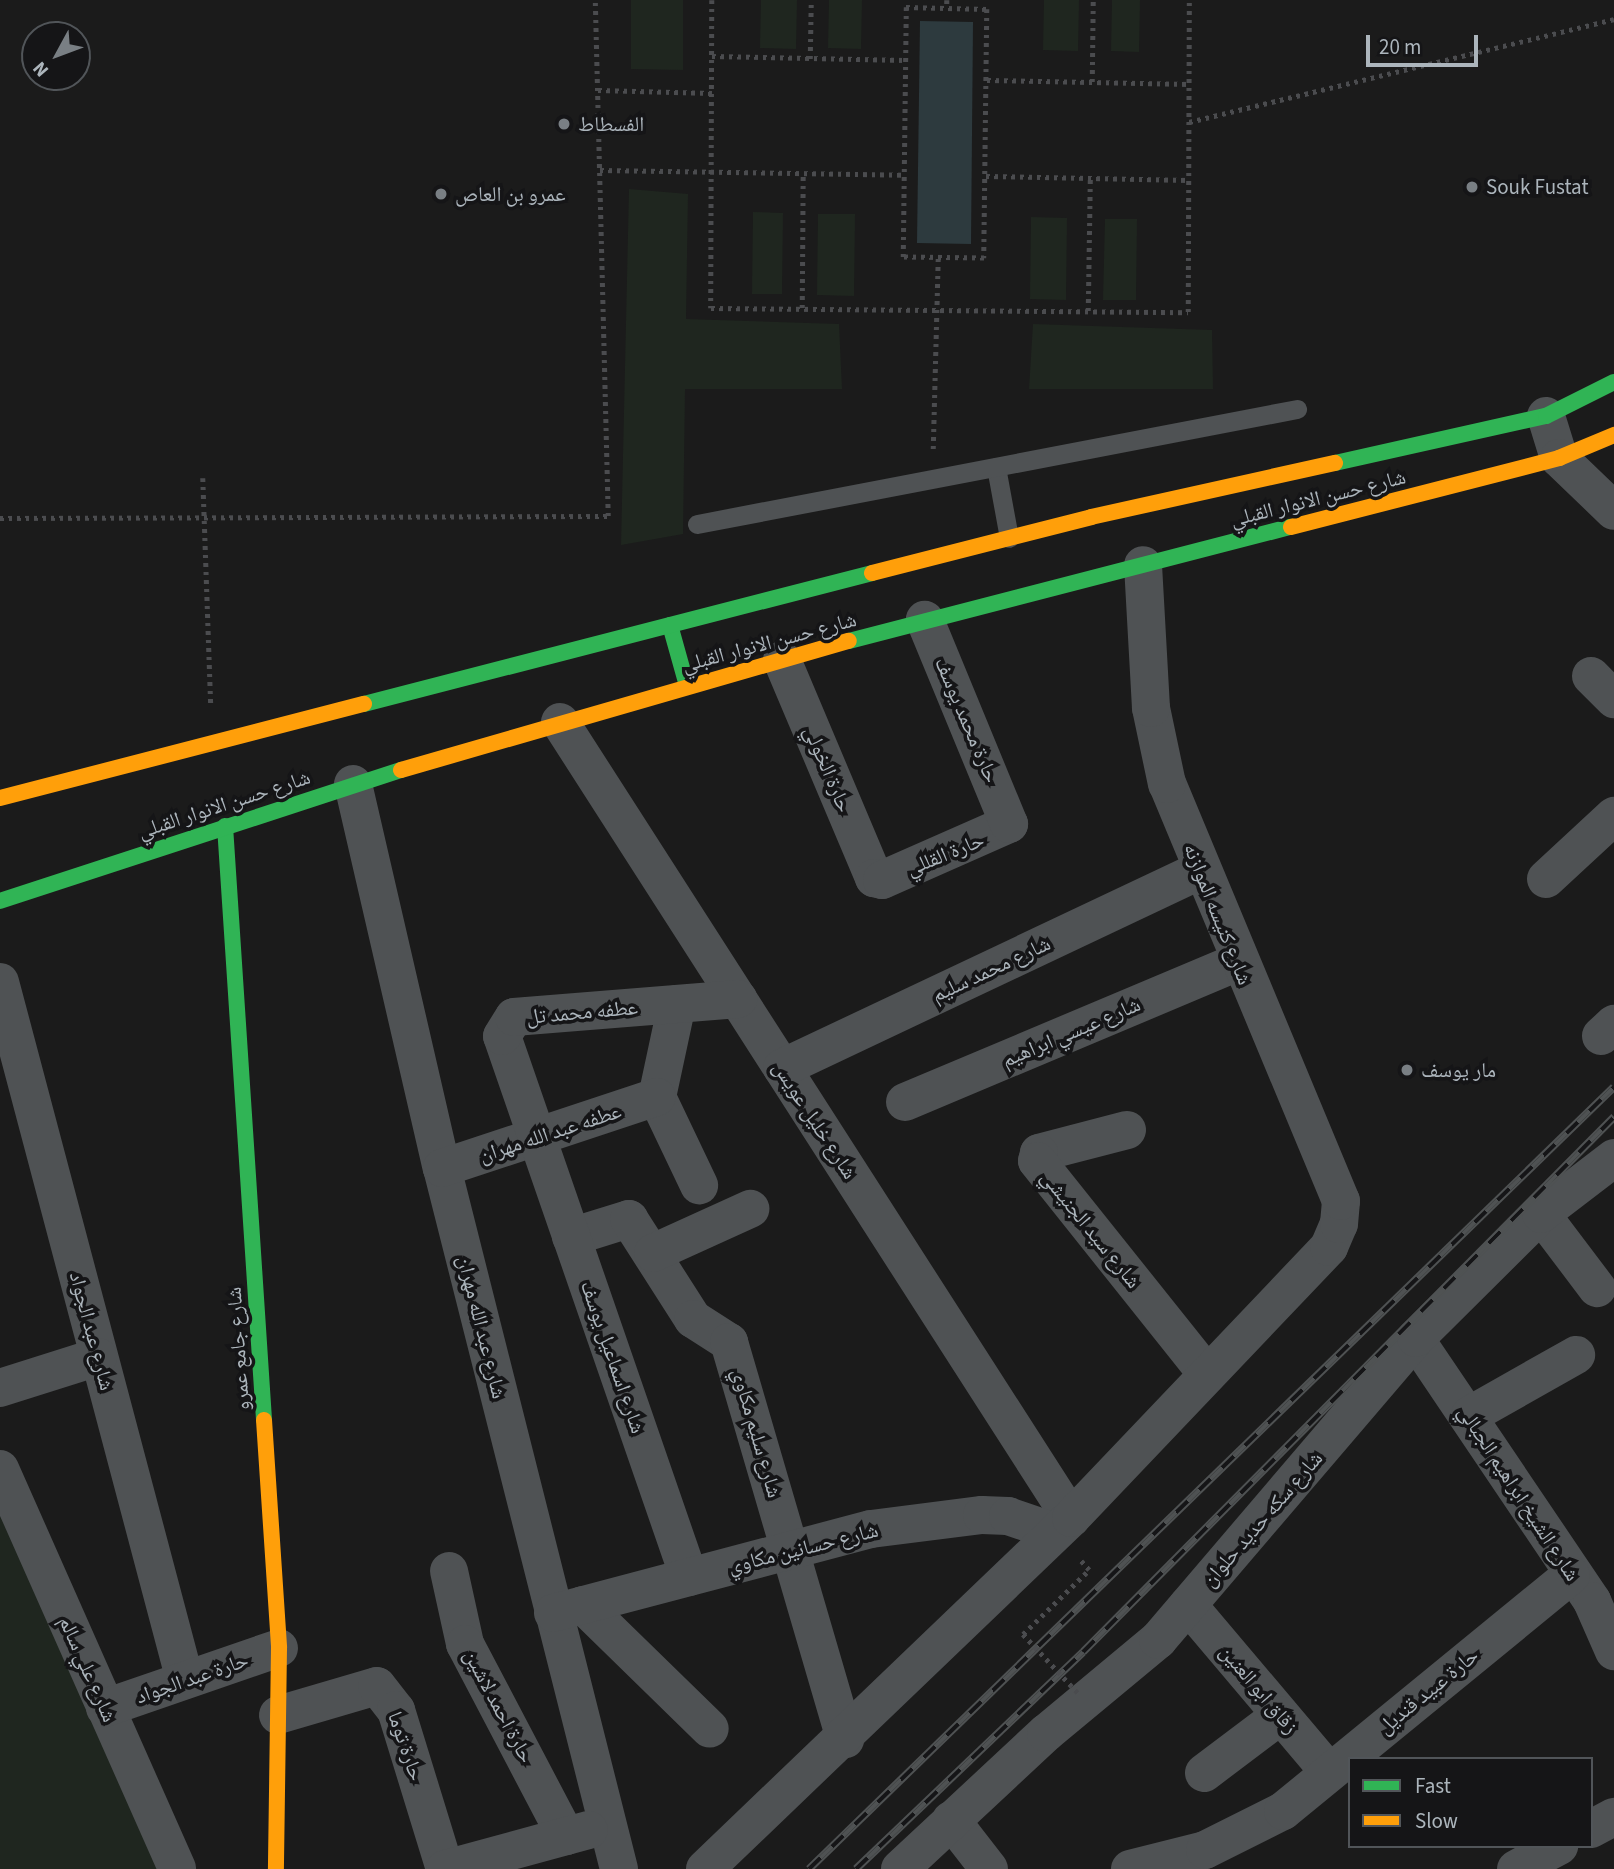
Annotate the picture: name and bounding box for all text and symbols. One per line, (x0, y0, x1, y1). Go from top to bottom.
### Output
north arrow (21, 21, 91, 91)
scale bar (1369, 21, 1481, 65)
text: 20 m (1379, 32, 1421, 62)
text: N (27, 55, 56, 82)
place label: الفسطاط (578, 111, 644, 137)
marker: الفسطاط (556, 116, 572, 132)
place label: Souk Fustat (1486, 174, 1588, 200)
marker: Souk Fustat (1464, 179, 1480, 195)
place label: عمرو بن العاص (455, 181, 566, 207)
marker: عمرو بن العاص (433, 186, 449, 202)
street label: شارع حسن الانوار القبلي (1228, 464, 1408, 532)
street label: شارع حسن الانوار القبلي (679, 607, 859, 677)
street label: حارة محمد يوسف (929, 653, 1005, 787)
street label: حارة الخولي (798, 722, 858, 816)
street label: شارع حسن الانوار القبلي (135, 764, 313, 844)
street label: حارة القللي (902, 827, 988, 881)
street label: شارع كنيسه الموازنه (1178, 840, 1258, 988)
street label: شارع محمد سليم (928, 931, 1054, 1007)
street label: شارع عيسي ابراهيم (998, 991, 1144, 1073)
street label: عطفه محمد تل (525, 995, 639, 1029)
street label: شارع خليل عويس (767, 1056, 863, 1184)
place label: مار يوسف (1421, 1057, 1496, 1083)
marker: مار يوسف (1399, 1062, 1415, 1078)
street label: عطفه عبد الله مهران (476, 1098, 624, 1168)
street label: شارع سيد الجنيشي (1036, 1165, 1146, 1293)
street label: شارع عبد الله مهران (452, 1253, 512, 1401)
street label: شارع عبد الجواد (64, 1269, 120, 1393)
street label: شارع اسماعيل يوسف (575, 1277, 651, 1437)
street label: شارع جامع عمرو (221, 1286, 255, 1412)
street label: شارع سليم مكاوي (727, 1365, 787, 1501)
street label: شارع الشيخ ابراهيم الجبالي (1453, 1400, 1585, 1586)
street label: شارع سكه حديد حلوان (1196, 1446, 1328, 1592)
street label: شارع حسانين مكاوي (725, 1517, 881, 1579)
street label: شارع علي سالم (53, 1612, 123, 1726)
street label: زقاق ابو العنين (1214, 1639, 1304, 1739)
street label: حارة عبيد قنديل (1372, 1643, 1484, 1739)
street label: حارة احمد لاشين (458, 1645, 540, 1767)
street label: حارة عبد الجواد (132, 1647, 252, 1709)
street label: حارة توما (382, 1708, 430, 1784)
legend (1348, 1757, 1593, 1848)
text: Fast (1415, 1771, 1451, 1801)
text: Slow (1415, 1806, 1458, 1836)

